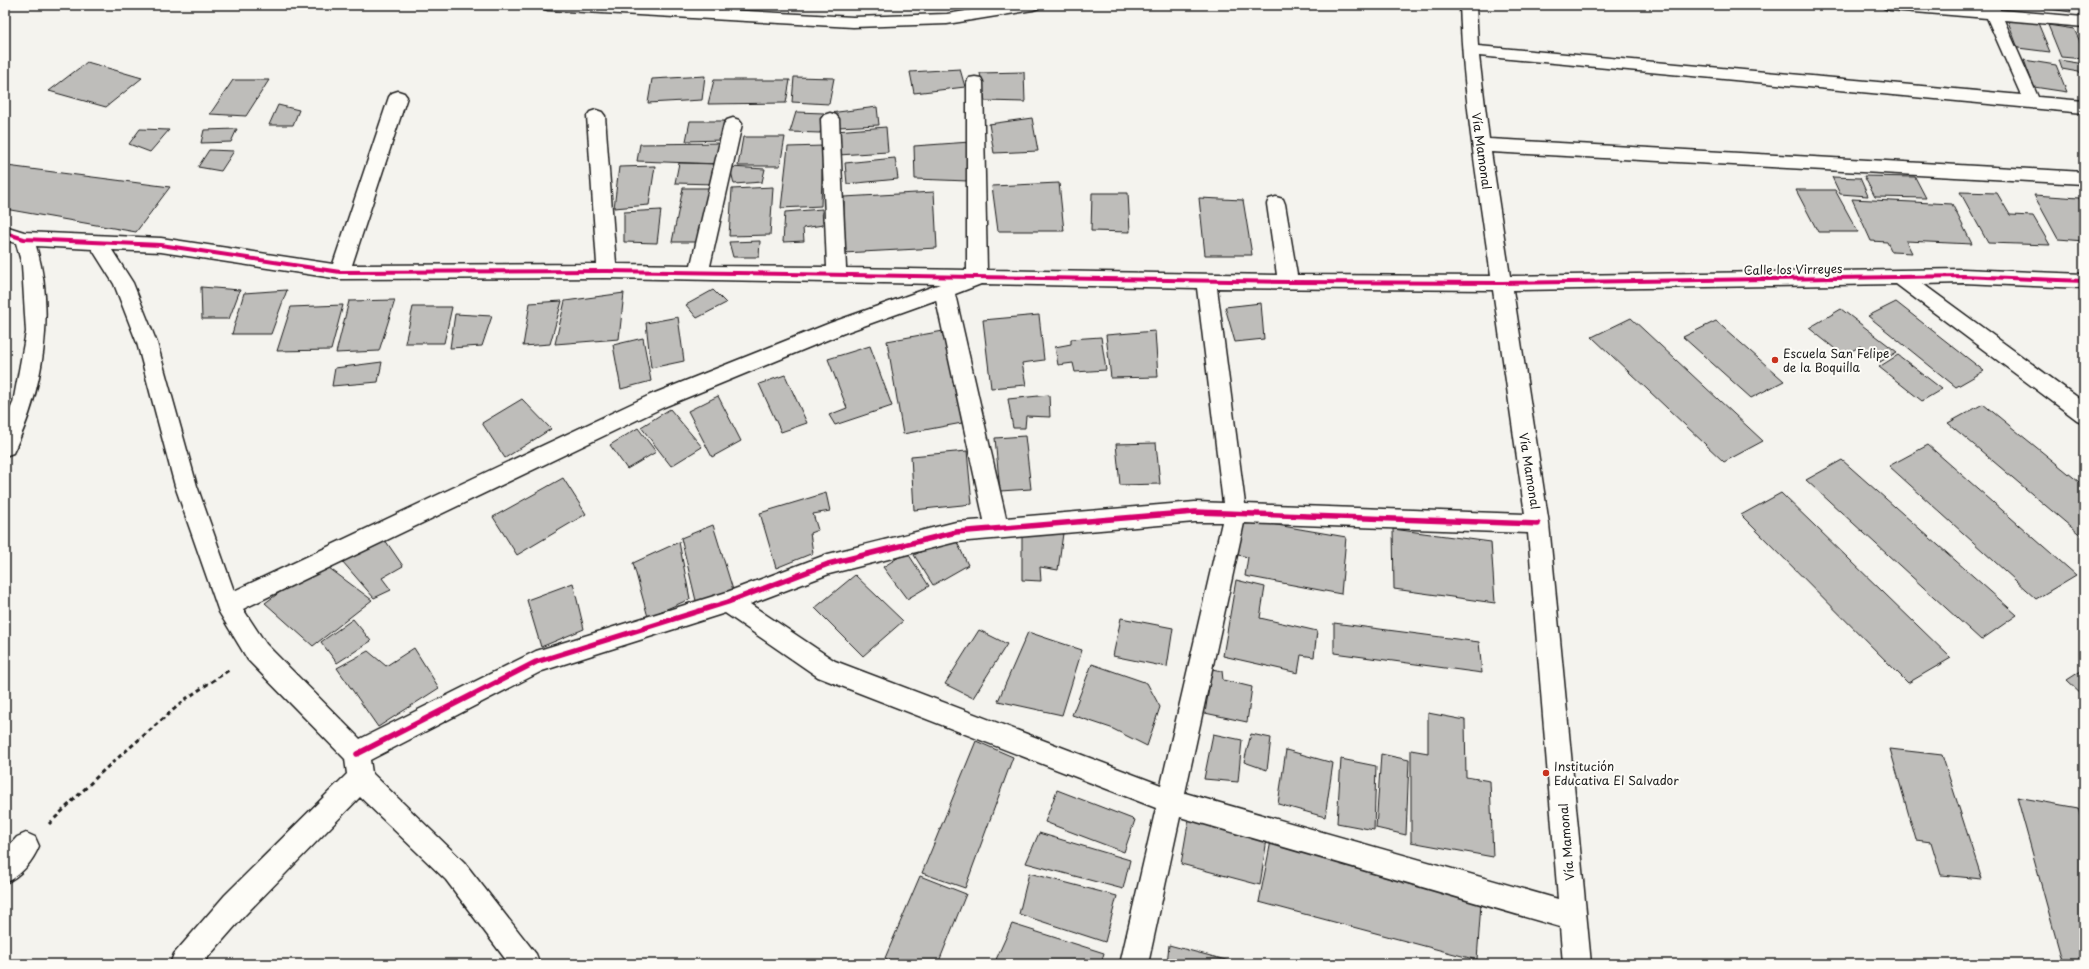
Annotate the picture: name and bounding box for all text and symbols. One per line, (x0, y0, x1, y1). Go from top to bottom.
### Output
street label: Vía Mamonal (1468, 111, 1496, 191)
street label: Calle los Virreyes (1743, 259, 1843, 279)
place label: Escuela San Felipe de la Boquilla (1783, 344, 1889, 376)
marker: Escuela San Felipe de la Boquilla (1770, 355, 1780, 365)
street label: Vía Mamonal (1515, 431, 1545, 511)
place label: Institución Educativa El Salvador (1554, 757, 1679, 789)
marker: Institución Educativa El Salvador (1541, 768, 1551, 778)
street label: Vía Mamonal (1554, 803, 1578, 881)

